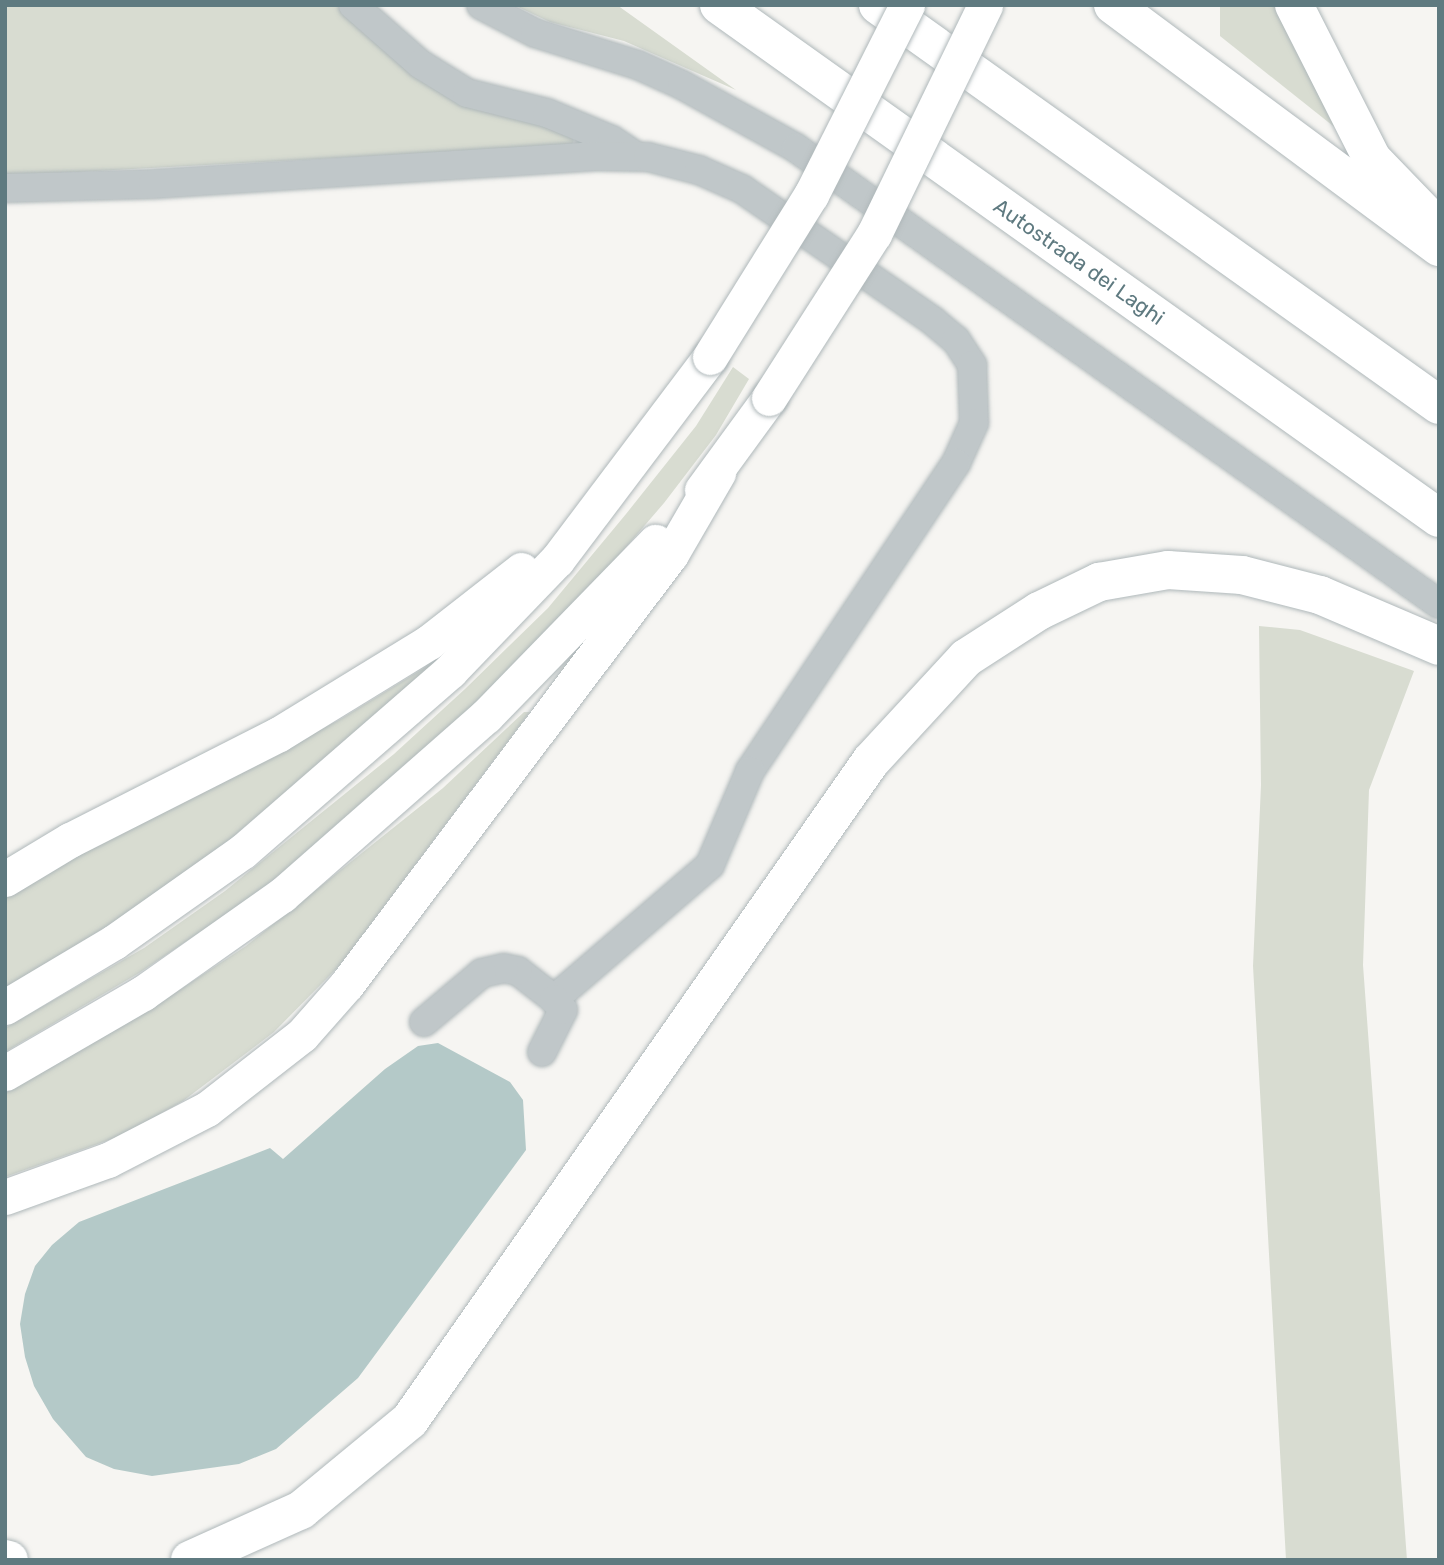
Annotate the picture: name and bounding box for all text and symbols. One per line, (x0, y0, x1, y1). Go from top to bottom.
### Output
street label: Autostrada dei Laghi (989, 194, 1169, 330)

